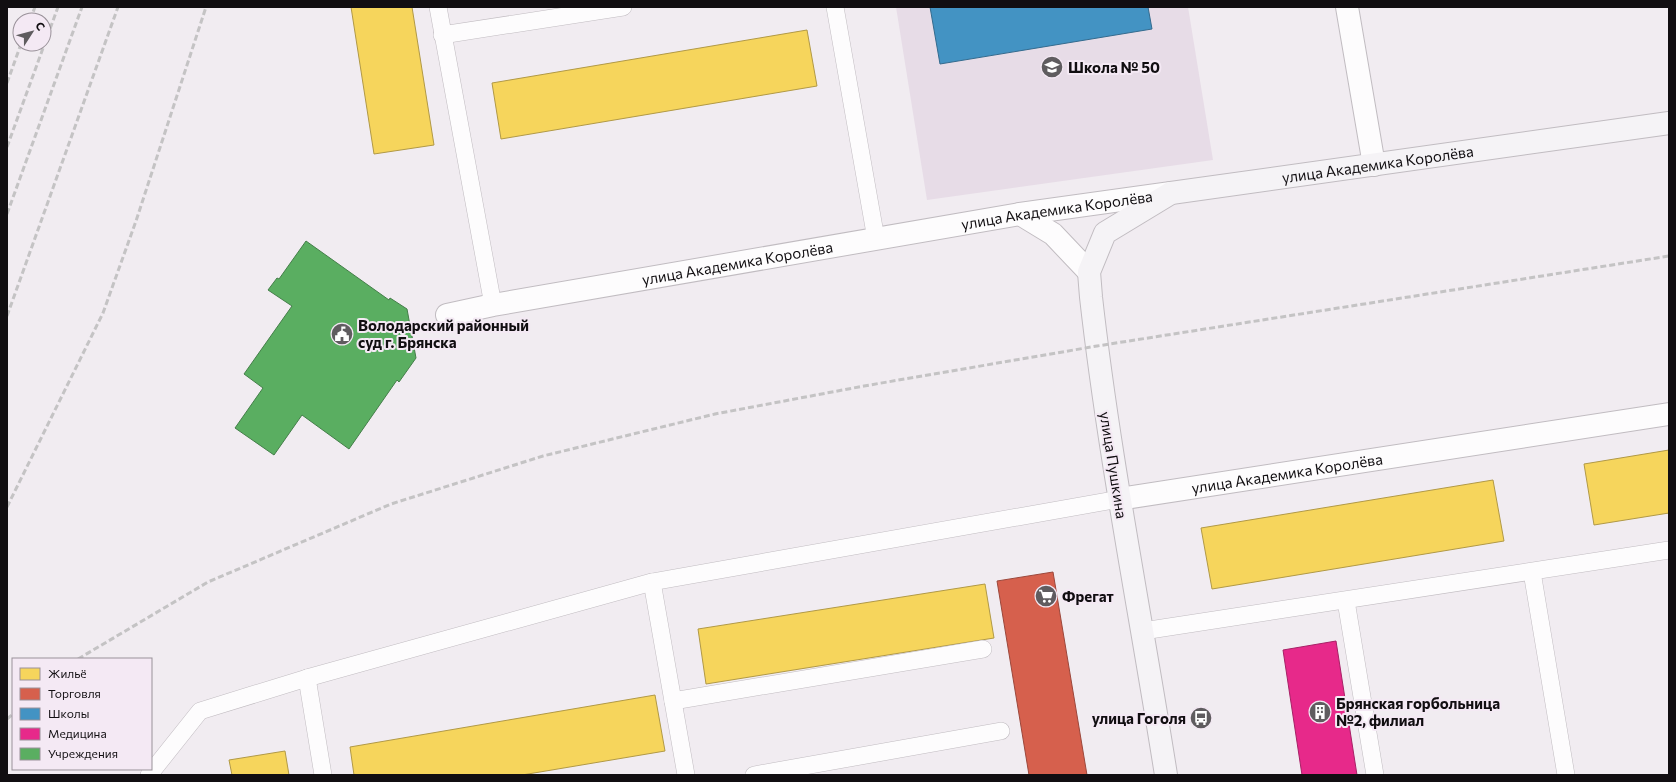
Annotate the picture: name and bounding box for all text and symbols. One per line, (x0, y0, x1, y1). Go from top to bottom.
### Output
north arrow (12, 12, 52, 52)
text: С (33, 19, 48, 33)
school or university icon: Школа № 50 (1039, 54, 1065, 80)
place label: Школа № 50 (1068, 58, 1160, 76)
street label: улица Академика Королёва (1281, 142, 1475, 186)
street label: улица Академика Королёва (960, 187, 1154, 233)
street label: улица Академика Королёва (641, 237, 834, 288)
place label: Володарский районный суд г. Брянска (358, 316, 529, 351)
public building icon: Володарский районный суд г. Брянска (329, 321, 355, 347)
street label: улица Пушкина (1097, 410, 1131, 520)
street label: улица Академика Королёва (1190, 449, 1384, 497)
supermarket icon: Фрегат (1033, 583, 1059, 609)
place label: Фрегат (1062, 587, 1114, 605)
legend (12, 658, 152, 770)
text: Жильё (48, 666, 87, 680)
text: Торговля (48, 686, 101, 700)
place label: Брянская горбольница №2, филиал (1336, 694, 1500, 729)
building icon: Брянская горбольница №2, филиал (1307, 699, 1333, 725)
bus stop icon: улица Гоголя (1188, 705, 1214, 731)
text: Школы (48, 706, 89, 720)
place label: улица Гоголя (1092, 709, 1186, 727)
text: Медицина (48, 726, 107, 740)
text: Учреждения (48, 746, 118, 760)

